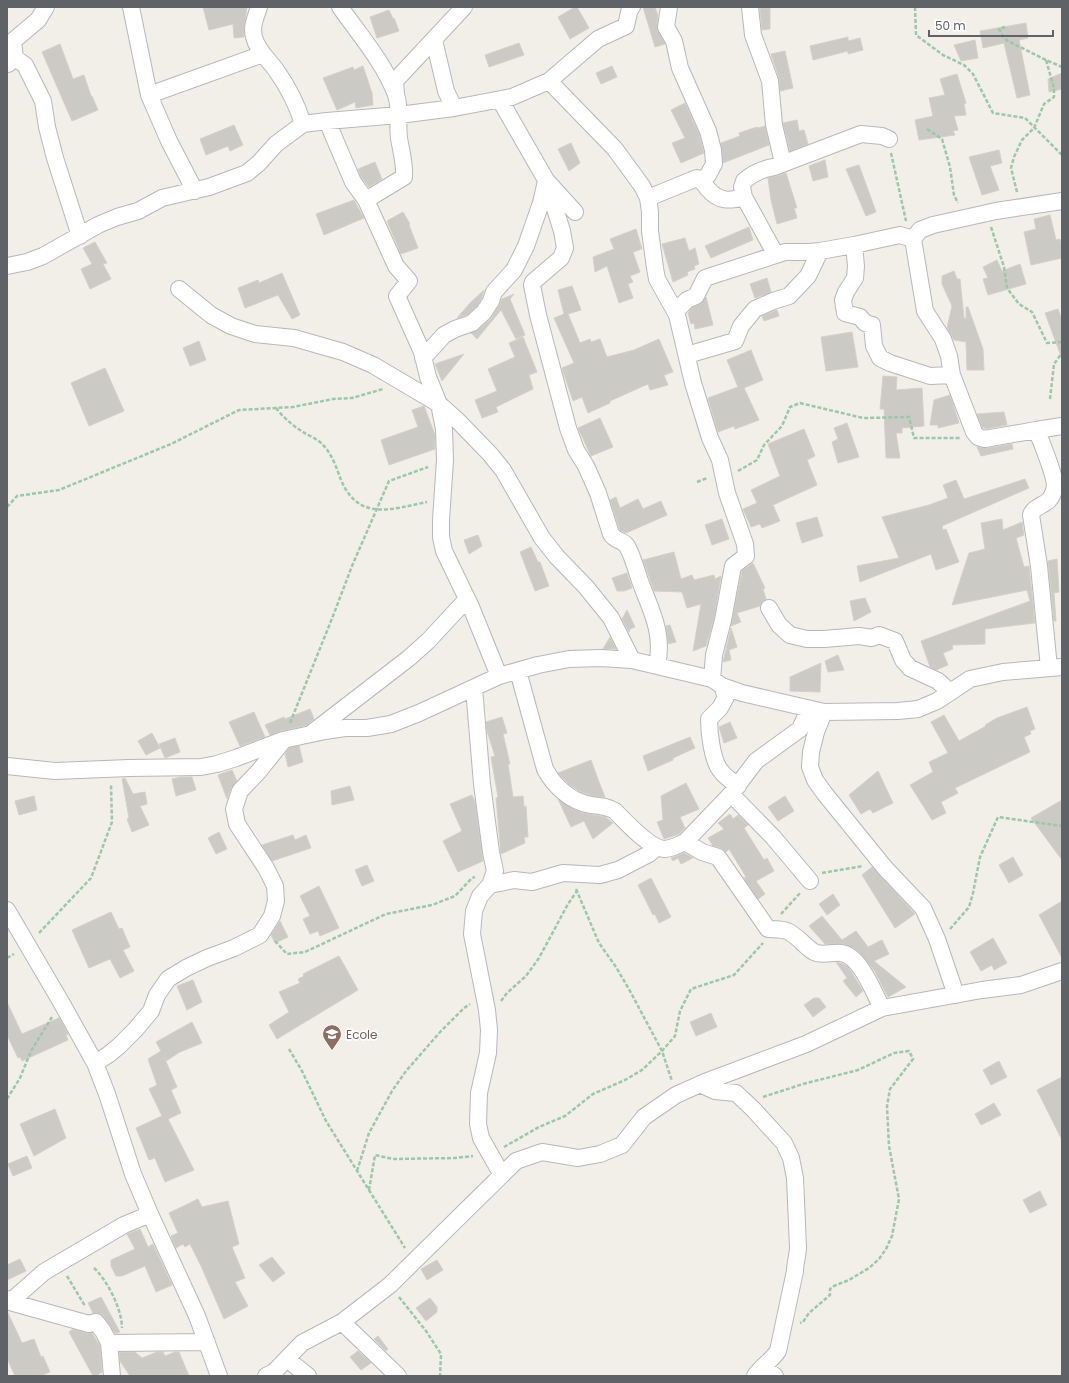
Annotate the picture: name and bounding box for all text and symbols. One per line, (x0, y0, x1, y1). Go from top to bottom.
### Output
scale bar (929, 12, 1053, 38)
text: 50 m (935, 17, 966, 34)
school or university icon: Ecole (321, 1023, 343, 1051)
place label: Ecole (346, 1026, 378, 1043)

